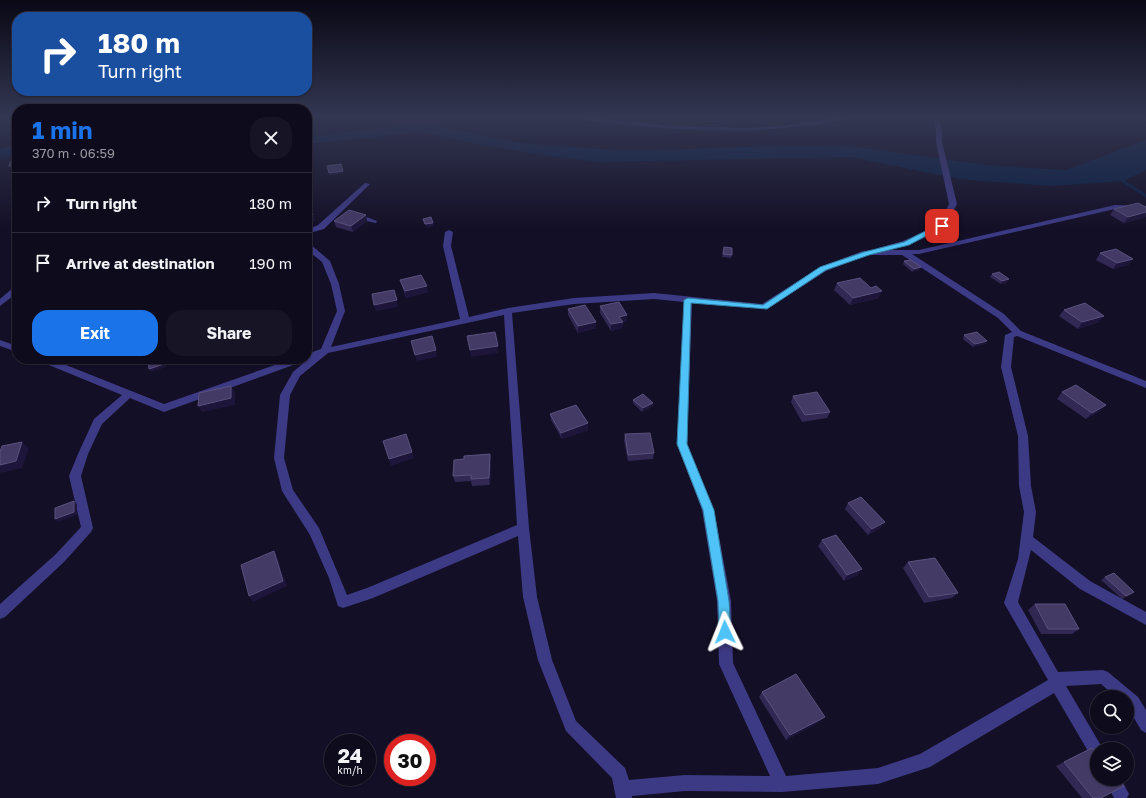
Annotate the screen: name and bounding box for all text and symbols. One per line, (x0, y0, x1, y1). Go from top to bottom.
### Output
text: 180 m (98, 26, 180, 59)
icon: right (32, 28, 84, 80)
text: Turn right (98, 60, 182, 82)
text: 1 min (32, 115, 92, 144)
button: close (250, 117, 292, 159)
text: 370 m · 06:59 (32, 145, 115, 161)
icon: right (32, 192, 54, 214)
text: Turn right (66, 194, 137, 212)
text: 180 m (249, 194, 292, 212)
pin (925, 209, 959, 243)
icon: arrive (931, 215, 953, 237)
icon: arrive (32, 252, 54, 274)
text: Arrive at destination (66, 254, 215, 272)
text: 190 m (249, 254, 292, 272)
button: Exit (32, 310, 158, 356)
button: Share (166, 310, 292, 356)
position arrow (704, 611, 746, 653)
map controls (1090, 690, 1134, 786)
button: search (1090, 690, 1134, 734)
speed limit sign: 30 (384, 734, 436, 786)
button: layers (1090, 742, 1134, 786)
text: 24 (338, 743, 362, 767)
text: km/h (337, 764, 363, 776)

